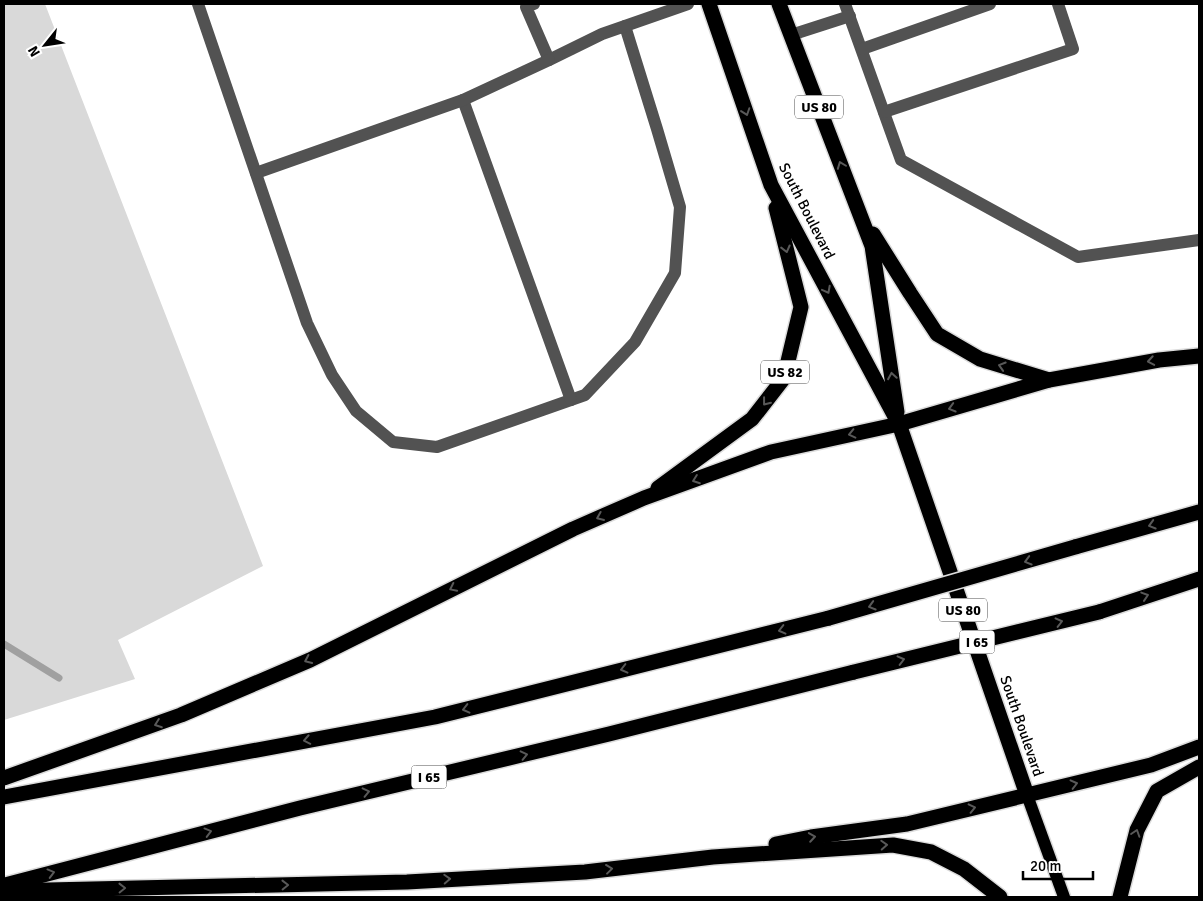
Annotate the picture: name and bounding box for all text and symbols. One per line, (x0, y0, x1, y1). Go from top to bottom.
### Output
north arrow (20, 20, 70, 70)
text: N (24, 43, 44, 60)
road number: US 80 (795, 95, 843, 118)
one-way arrow (740, 108, 750, 116)
street label: South Boulevard (775, 160, 839, 262)
one-way arrow (836, 161, 847, 170)
one-way arrow (781, 245, 791, 253)
one-way arrow (821, 284, 831, 293)
one-way arrow (1146, 356, 1155, 366)
road number: US 82 (761, 361, 809, 384)
one-way arrow (999, 361, 1007, 371)
one-way arrow (887, 371, 898, 379)
one-way arrow (763, 396, 771, 405)
one-way arrow (948, 403, 957, 413)
one-way arrow (847, 429, 856, 439)
one-way arrow (692, 474, 701, 484)
one-way arrow (596, 511, 605, 522)
one-way arrow (1149, 520, 1157, 530)
one-way arrow (1024, 555, 1033, 565)
one-way arrow (450, 582, 459, 592)
one-way arrow (1141, 592, 1149, 602)
road number: US 80 (939, 598, 987, 622)
one-way arrow (867, 600, 876, 611)
one-way arrow (1055, 617, 1063, 627)
one-way arrow (777, 624, 786, 635)
road number: I 65 (960, 630, 994, 654)
one-way arrow (304, 654, 313, 665)
one-way arrow (897, 655, 906, 666)
one-way arrow (620, 664, 628, 674)
street label: South Boulevard (996, 673, 1048, 779)
one-way arrow (462, 703, 471, 714)
one-way arrow (154, 718, 163, 728)
one-way arrow (303, 735, 311, 745)
one-way arrow (519, 750, 528, 761)
road number: I 65 (412, 766, 446, 789)
one-way arrow (1070, 779, 1079, 790)
one-way arrow (361, 787, 370, 798)
one-way arrow (968, 803, 977, 814)
one-way arrow (204, 827, 213, 838)
one-way arrow (1131, 829, 1141, 838)
one-way arrow (808, 833, 817, 843)
one-way arrow (880, 840, 888, 851)
scale bar (1023, 848, 1093, 880)
text: 20 m (1030, 857, 1061, 875)
one-way arrow (606, 864, 614, 875)
one-way arrow (46, 868, 55, 879)
one-way arrow (444, 874, 452, 885)
one-way arrow (281, 879, 289, 890)
one-way arrow (119, 883, 127, 893)

